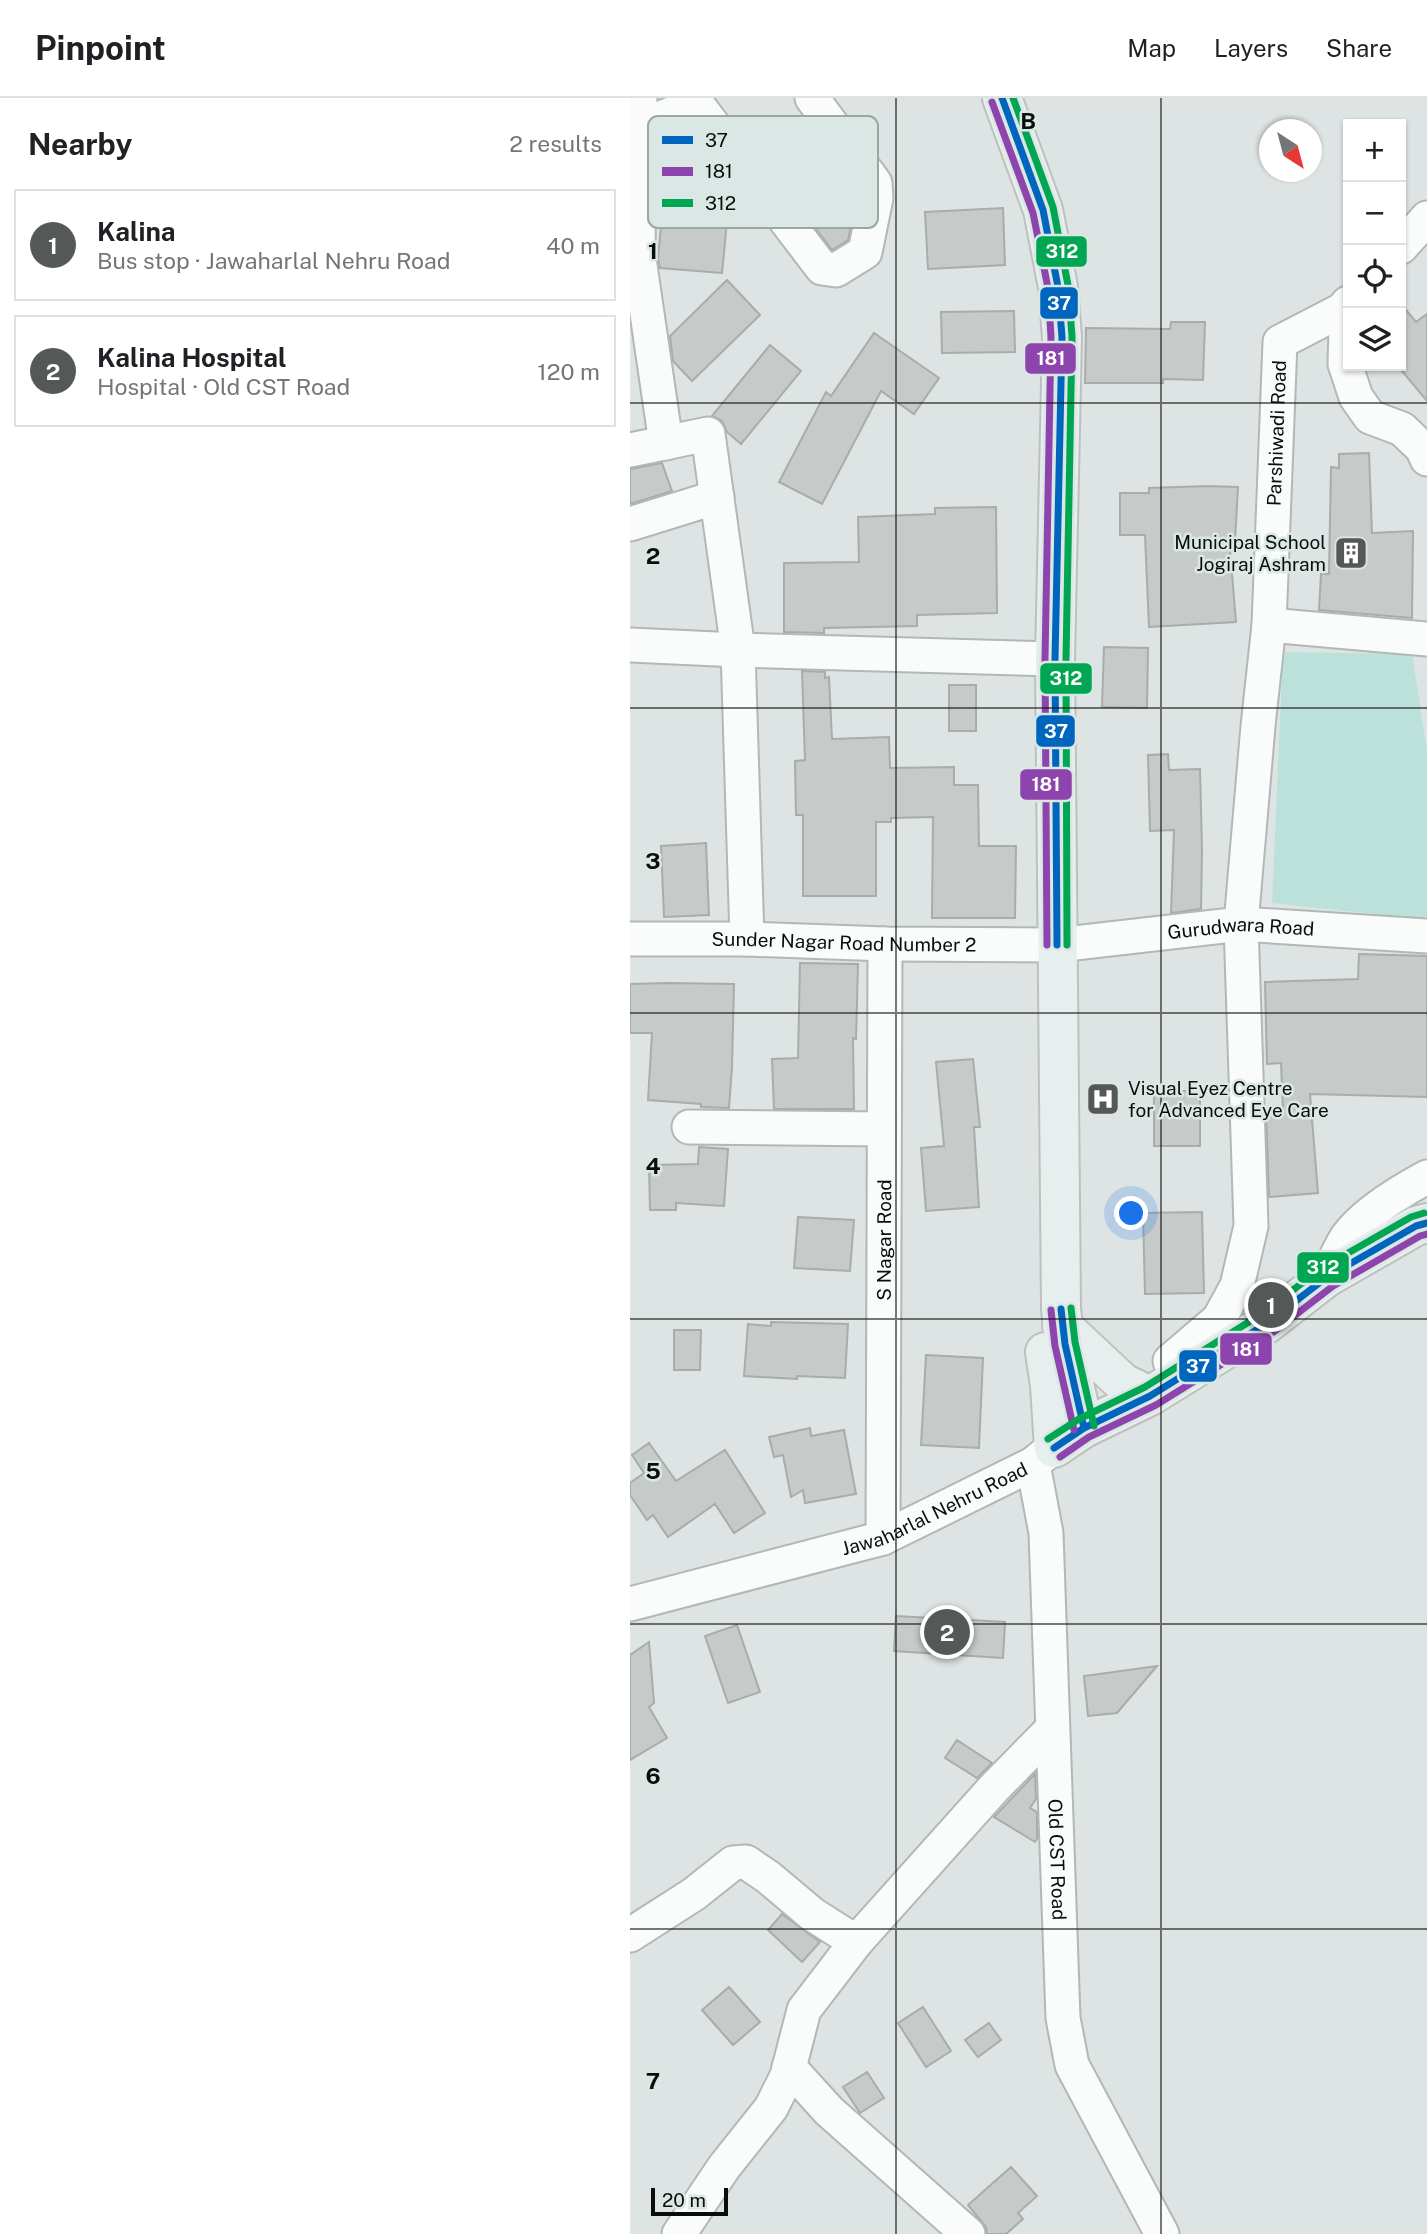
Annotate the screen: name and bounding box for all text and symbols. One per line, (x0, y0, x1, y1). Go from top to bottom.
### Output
text: Pinpoint (35, 29, 166, 67)
text: Map (1127, 34, 1176, 62)
text: Layers (1214, 34, 1288, 62)
text: Share (1326, 34, 1392, 62)
text: B (1020, 107, 1036, 134)
legend (648, 116, 878, 228)
north arrow (1259, 119, 1322, 182)
map controls (1343, 119, 1406, 371)
button: + (1343, 119, 1406, 182)
text: Nearby (28, 126, 132, 162)
text: 37 (705, 129, 728, 151)
text: 2 results (509, 130, 602, 157)
text: 181 (705, 160, 733, 182)
button: − (1343, 182, 1406, 245)
text: 312 (705, 192, 736, 214)
text: Kalina (97, 216, 176, 247)
text: 1 (48, 232, 58, 259)
text: 40 m (546, 232, 600, 259)
line badge: 312 (1035, 235, 1088, 268)
text: 1 (648, 237, 658, 264)
text: 312 (1046, 240, 1078, 262)
button: locate (1343, 245, 1406, 308)
text: Bus stop · Jawaharlal Nehru Road (97, 247, 450, 274)
line badge: 37 (1039, 286, 1079, 320)
text: 37 (1047, 292, 1071, 314)
button: layers (1343, 308, 1406, 371)
text: Kalina Hospital (97, 342, 287, 373)
line badge: 181 (1024, 342, 1077, 375)
text: 181 (1036, 347, 1066, 369)
text: 2 (46, 358, 60, 385)
text: 120 m (537, 358, 600, 385)
street label: Parshiwadi Road (1263, 360, 1290, 506)
text: Hospital · Old CST Road (97, 373, 350, 400)
place label: Municipal School Jogiraj Ashram (1174, 531, 1326, 575)
building icon: Municipal School Jogiraj Ashram (1332, 534, 1370, 572)
text: 2 (646, 542, 660, 569)
line badge: 312 (1039, 662, 1093, 695)
text: 312 (1050, 667, 1082, 689)
line badge: 37 (1035, 714, 1076, 748)
text: 37 (1044, 720, 1068, 742)
line badge: 181 (1019, 768, 1073, 801)
text: 181 (1031, 773, 1061, 795)
text: 3 (645, 847, 661, 874)
street label: Gurudwara Road (1166, 913, 1315, 943)
street label: Sunder Nagar Road Number 2 (711, 928, 976, 956)
place label: Visual Eyez Centre for Advanced Eye Care (1128, 1077, 1329, 1121)
hospital icon: Visual Eyez Centre for Advanced Eye Care (1084, 1080, 1122, 1118)
text: 4 (645, 1152, 661, 1179)
street label: S Nagar Road (873, 1179, 895, 1301)
your location (1114, 1196, 1148, 1230)
line badge: 312 (1296, 1251, 1350, 1284)
text: 312 (1307, 1256, 1339, 1278)
pin: 1 (1248, 1279, 1294, 1331)
line badge: 181 (1219, 1332, 1273, 1366)
text: 181 (1231, 1338, 1261, 1360)
line badge: 37 (1178, 1349, 1218, 1383)
text: 37 (1186, 1355, 1210, 1377)
text: 5 (645, 1457, 661, 1484)
street label: Jawaharlal Nehru Road (839, 1458, 1031, 1559)
pin: 2 (924, 1606, 970, 1658)
text: 6 (645, 1762, 661, 1789)
street label: Old CST Road (1044, 1798, 1071, 1921)
text: 7 (646, 2067, 660, 2094)
scale bar (651, 2185, 728, 2217)
text: 20 m (662, 2189, 706, 2211)

